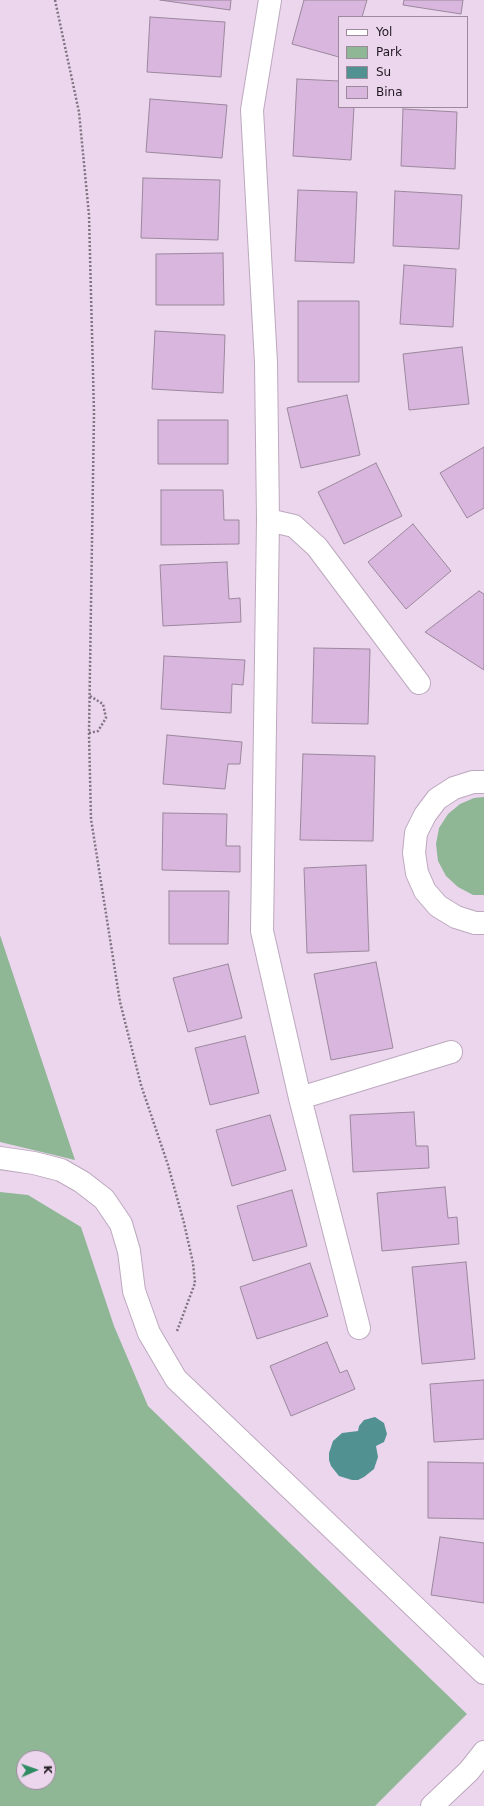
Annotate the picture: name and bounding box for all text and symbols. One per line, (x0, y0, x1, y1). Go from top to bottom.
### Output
legend (338, 16, 468, 108)
text: Yol (376, 25, 392, 39)
text: Park (376, 45, 402, 59)
text: Su (376, 65, 391, 79)
text: Bina (376, 85, 403, 99)
north arrow (16, 1750, 56, 1790)
text: K (41, 1765, 54, 1774)

